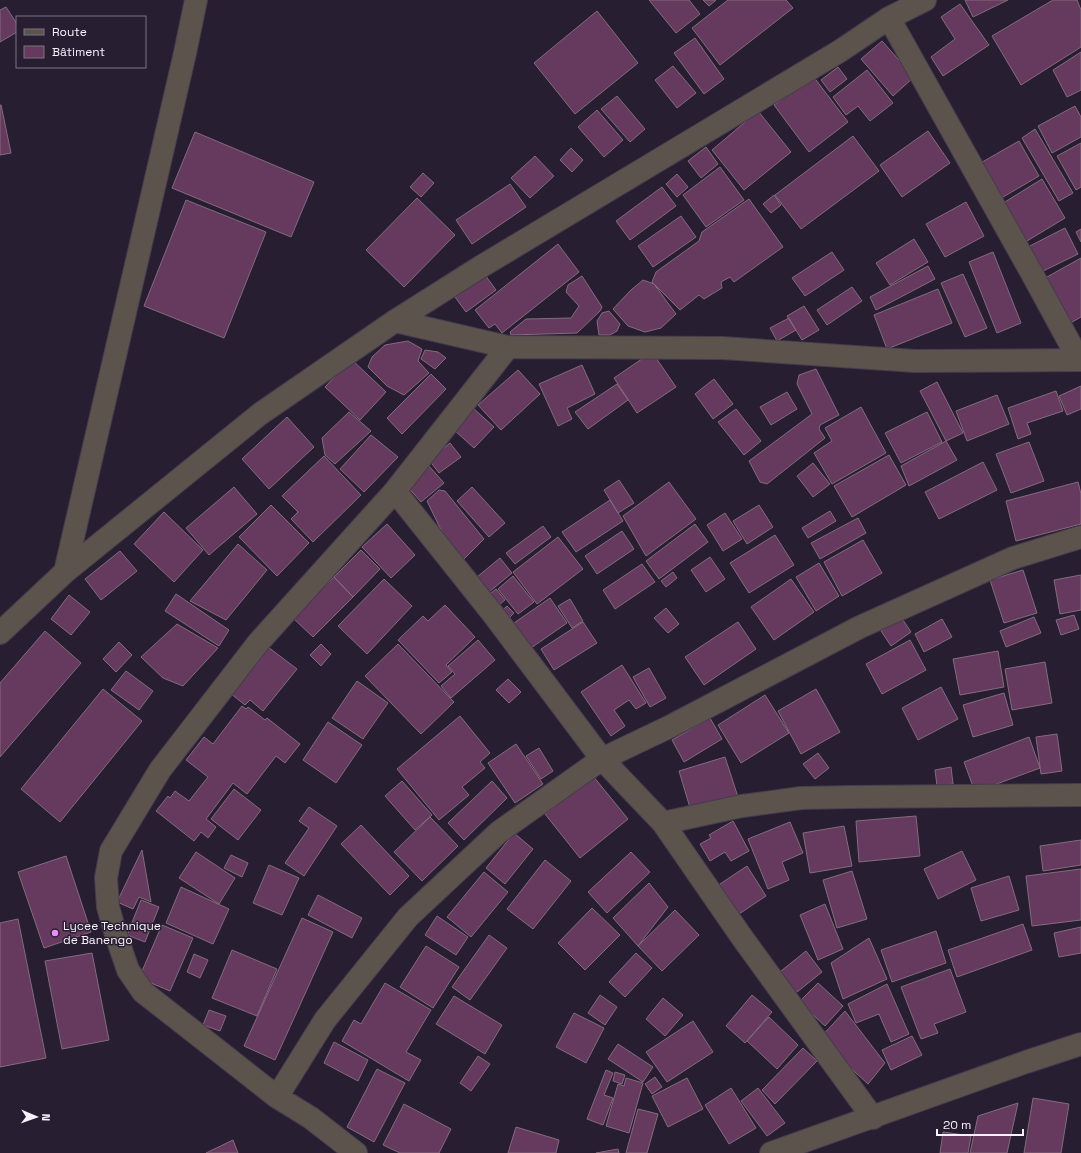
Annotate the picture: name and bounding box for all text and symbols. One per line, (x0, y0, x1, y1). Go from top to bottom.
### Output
legend (16, 16, 146, 68)
text: Route (52, 24, 87, 40)
text: Bâtiment (52, 44, 105, 60)
place label: Lycee Technique de Banengo (63, 918, 161, 948)
marker: Lycee Technique de Banengo (50, 928, 60, 938)
north arrow (16, 1097, 56, 1137)
scale bar (937, 1111, 1023, 1137)
text: N (39, 1113, 53, 1121)
text: 20 m (943, 1117, 971, 1133)

